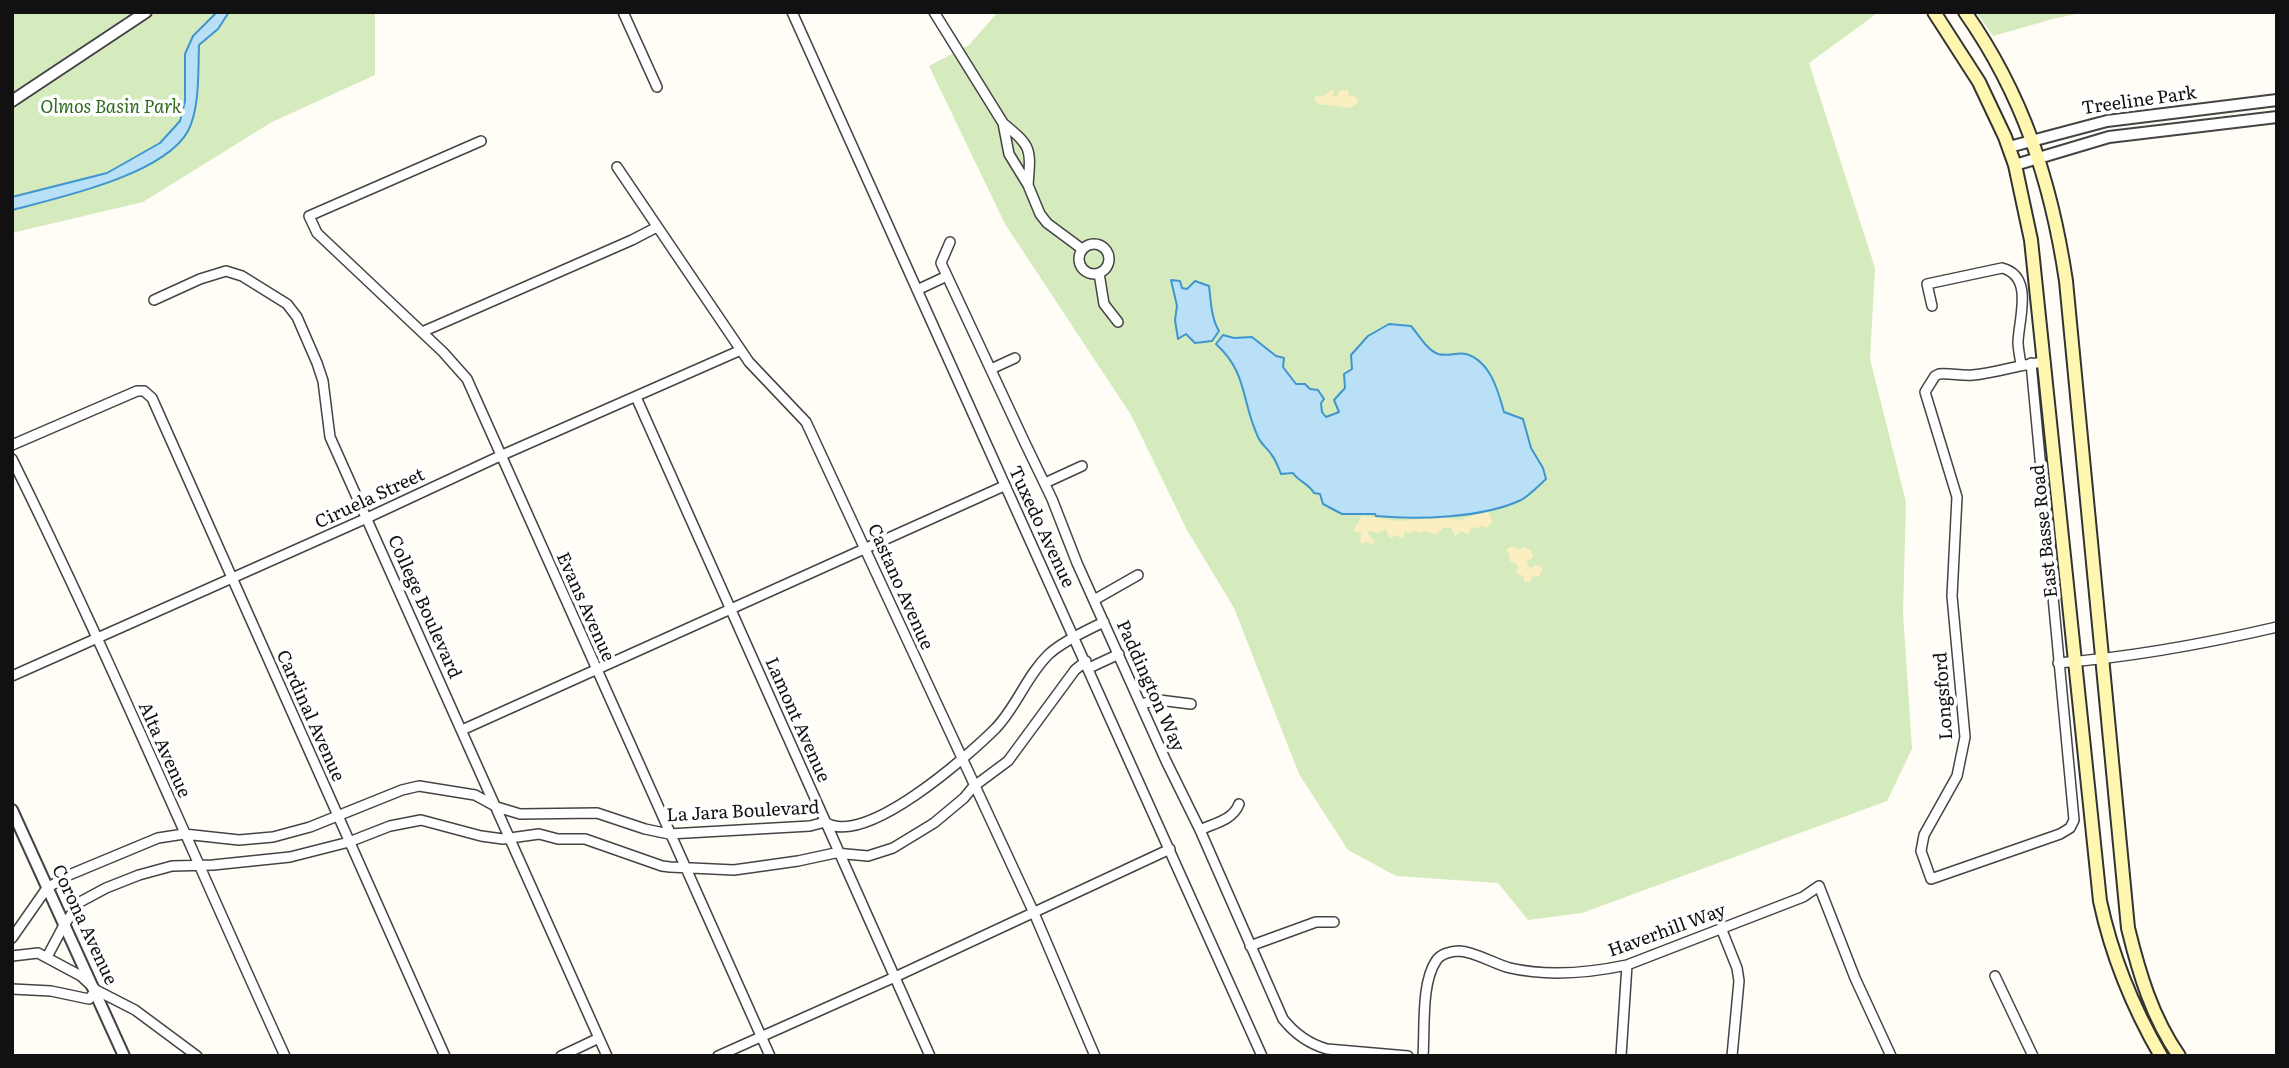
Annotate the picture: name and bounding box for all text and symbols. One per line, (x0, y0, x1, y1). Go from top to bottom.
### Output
street label: Treeline Park (2080, 82, 2198, 120)
park label: Olmos Basin Park (40, 97, 182, 119)
street label: Tuxedo Avenue (1003, 463, 1079, 591)
street label: East Basse Road (2027, 463, 2063, 599)
street label: Ciruela Street (312, 464, 428, 534)
street label: Castano Avenue (863, 521, 937, 653)
street label: College Boulevard (383, 532, 465, 682)
street label: Evans Avenue (551, 549, 619, 665)
street label: Paddington Way (1111, 617, 1189, 755)
street label: Cardinal Avenue (271, 647, 349, 785)
street label: Longsford (1930, 651, 1958, 741)
street label: Lamont Avenue (760, 654, 834, 786)
street label: Alta Avenue (133, 699, 195, 801)
street label: La Jara Boulevard (666, 797, 820, 827)
street label: Corona Avenue (47, 861, 121, 989)
street label: Haverhill Way (1605, 900, 1729, 962)

